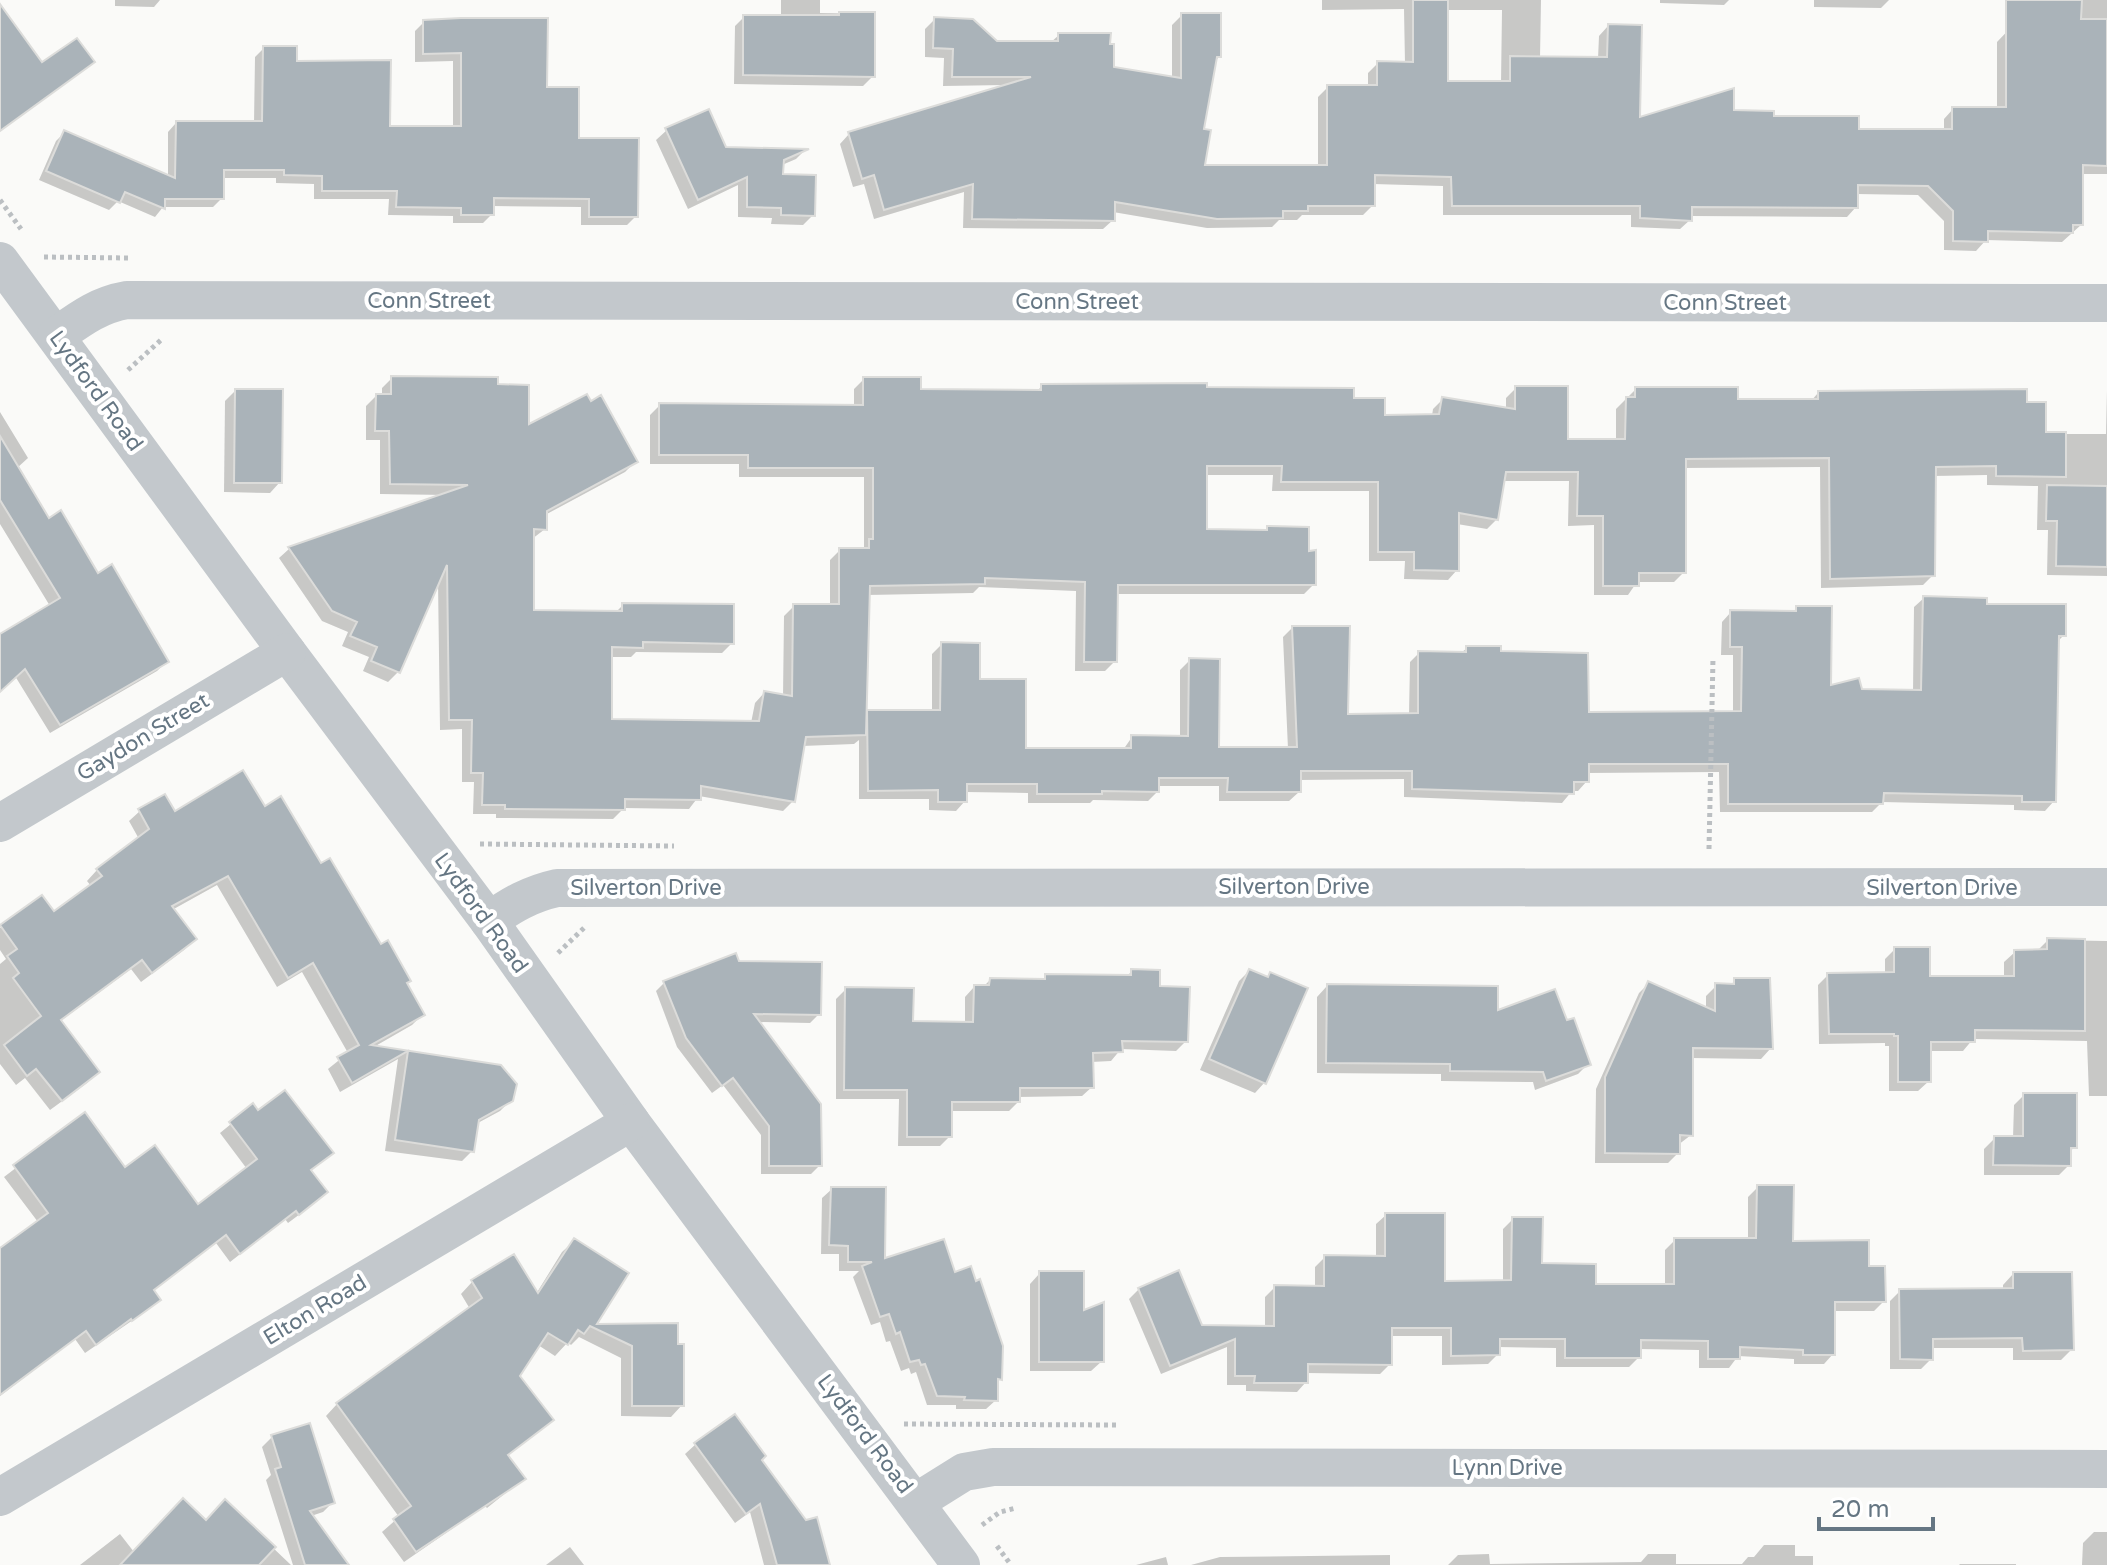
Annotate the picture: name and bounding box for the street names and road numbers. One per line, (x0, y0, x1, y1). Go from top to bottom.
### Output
street label: Conn Street (367, 288, 491, 314)
street label: Conn Street (1015, 289, 1139, 315)
street label: Conn Street (1663, 290, 1787, 316)
street label: Lydford Road (44, 326, 148, 456)
street label: Gaydon Street (72, 687, 214, 787)
street label: Lydford Road (429, 848, 533, 978)
street label: Silverton Drive (1218, 874, 1370, 900)
street label: Silverton Drive (570, 875, 722, 901)
street label: Silverton Drive (1866, 875, 2018, 901)
street label: Elton Road (259, 1269, 371, 1351)
street label: Lydford Road (812, 1369, 918, 1499)
street label: Lynn Drive (1451, 1455, 1563, 1481)

